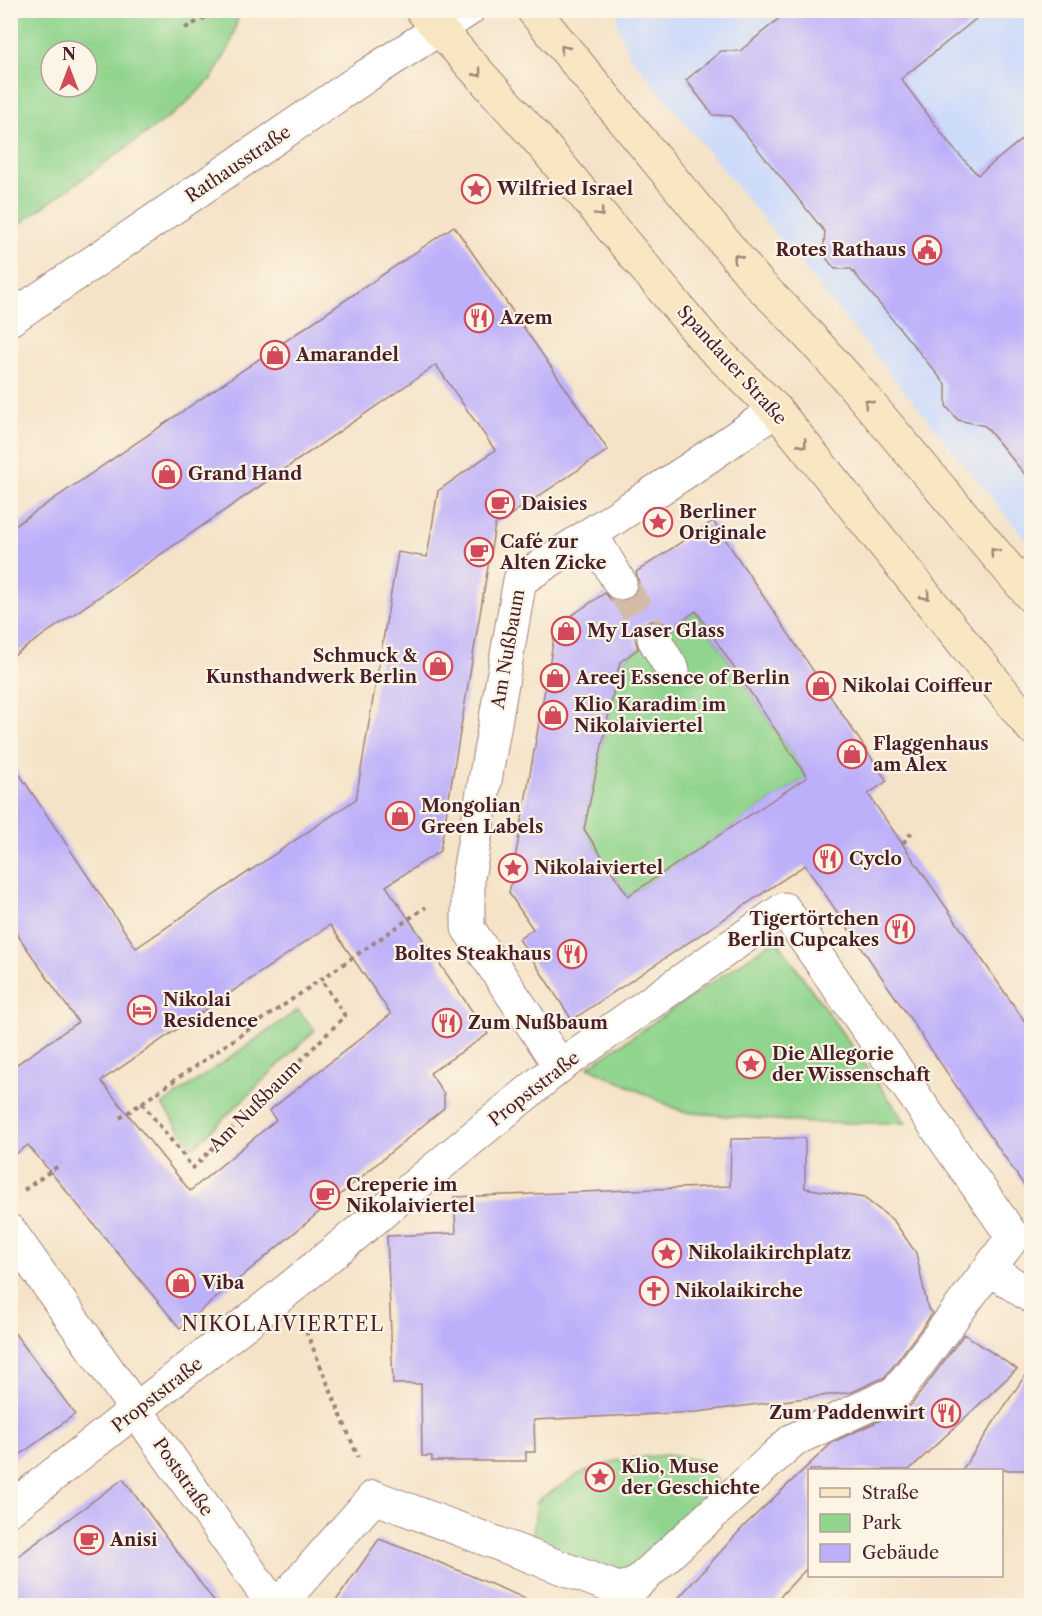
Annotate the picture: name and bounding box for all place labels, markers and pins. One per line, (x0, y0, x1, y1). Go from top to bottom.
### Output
place icon: Wilfried Israel (460, 173, 492, 205)
place label: Wilfried Israel (496, 178, 633, 200)
public building icon: Rotes Rathaus (911, 234, 943, 266)
place label: Rotes Rathaus (775, 239, 906, 261)
restaurant icon: Azem (463, 302, 495, 334)
place label: Azem (499, 307, 553, 329)
shop icon: Amarandel (259, 339, 291, 371)
place label: Amarandel (295, 344, 399, 366)
shop icon: Grand Hand (151, 458, 183, 490)
place label: Grand Hand (188, 463, 302, 485)
cafe icon: Daisies (484, 488, 516, 520)
place label: Daisies (521, 493, 587, 515)
place label: Berliner Originale (679, 501, 767, 544)
place icon: Berliner Originale (642, 506, 674, 538)
place label: Café zur Alten Zicke (499, 531, 607, 574)
cafe icon: Café zur Alten Zicke (463, 536, 495, 568)
shop icon: My Laser Glass (550, 615, 582, 647)
place label: My Laser Glass (587, 620, 725, 642)
place label: Schmuck & Kunsthandwerk Berlin (206, 645, 418, 688)
shop icon: Schmuck & Kunsthandwerk Berlin (422, 650, 454, 682)
shop icon: Areej Essence of Berlin (539, 662, 571, 694)
place label: Areej Essence of Berlin (575, 667, 791, 689)
shop icon: Nikolai Coiffeur (805, 670, 837, 702)
place label: Nikolai Coiffeur (842, 675, 992, 697)
place label: Klio Karadim im Nikolaiviertel (574, 694, 726, 737)
shop icon: Klio Karadim im Nikolaiviertel (537, 699, 569, 731)
place label: Flaggenhaus am Alex (873, 733, 989, 776)
shop icon: Flaggenhaus am Alex (836, 738, 868, 770)
place label: Mongolian Green Labels (421, 795, 543, 838)
shop icon: Mongolian Green Labels (384, 800, 416, 832)
restaurant icon: Cyclo (812, 843, 844, 875)
place label: Cyclo (849, 848, 902, 870)
place icon: Nikolaiviertel (497, 852, 529, 884)
place label: Nikolaiviertel (534, 857, 663, 879)
place label: Tigertörtchen Berlin Cupcakes (727, 908, 880, 951)
restaurant icon: Tigertörtchen Berlin Cupcakes (884, 913, 916, 945)
restaurant icon: Boltes Steakhaus (556, 938, 588, 970)
place label: Boltes Steakhaus (394, 943, 551, 965)
place label: Nikolai Residence (163, 989, 258, 1032)
hotel icon: Nikolai Residence (126, 994, 158, 1026)
restaurant icon: Zum Nußbaum (431, 1007, 463, 1039)
place label: Zum Nußbaum (468, 1012, 608, 1034)
place label: Die Allegorie der Wissenschaft (772, 1043, 931, 1086)
place icon: Die Allegorie der Wissenschaft (735, 1048, 767, 1080)
place label: Creperie im Nikolaiviertel (346, 1174, 475, 1217)
cafe icon: Creperie im Nikolaiviertel (309, 1179, 341, 1211)
place icon: Nikolaikirchplatz (651, 1237, 683, 1269)
place label: Nikolaikirchplatz (688, 1242, 851, 1264)
shop icon: Viba (165, 1267, 197, 1299)
place label: Viba (201, 1272, 245, 1294)
church icon: Nikolaikirche (638, 1275, 670, 1307)
place label: Nikolaikirche (675, 1280, 803, 1302)
restaurant icon: Zum Paddenwirt (930, 1397, 962, 1429)
place label: Zum Paddenwirt (769, 1402, 926, 1424)
place label: Klio, Muse der Geschichte (621, 1456, 760, 1499)
place icon: Klio, Muse der Geschichte (584, 1461, 616, 1493)
cafe icon: Anisi (73, 1524, 105, 1556)
place label: Anisi (109, 1529, 158, 1551)

